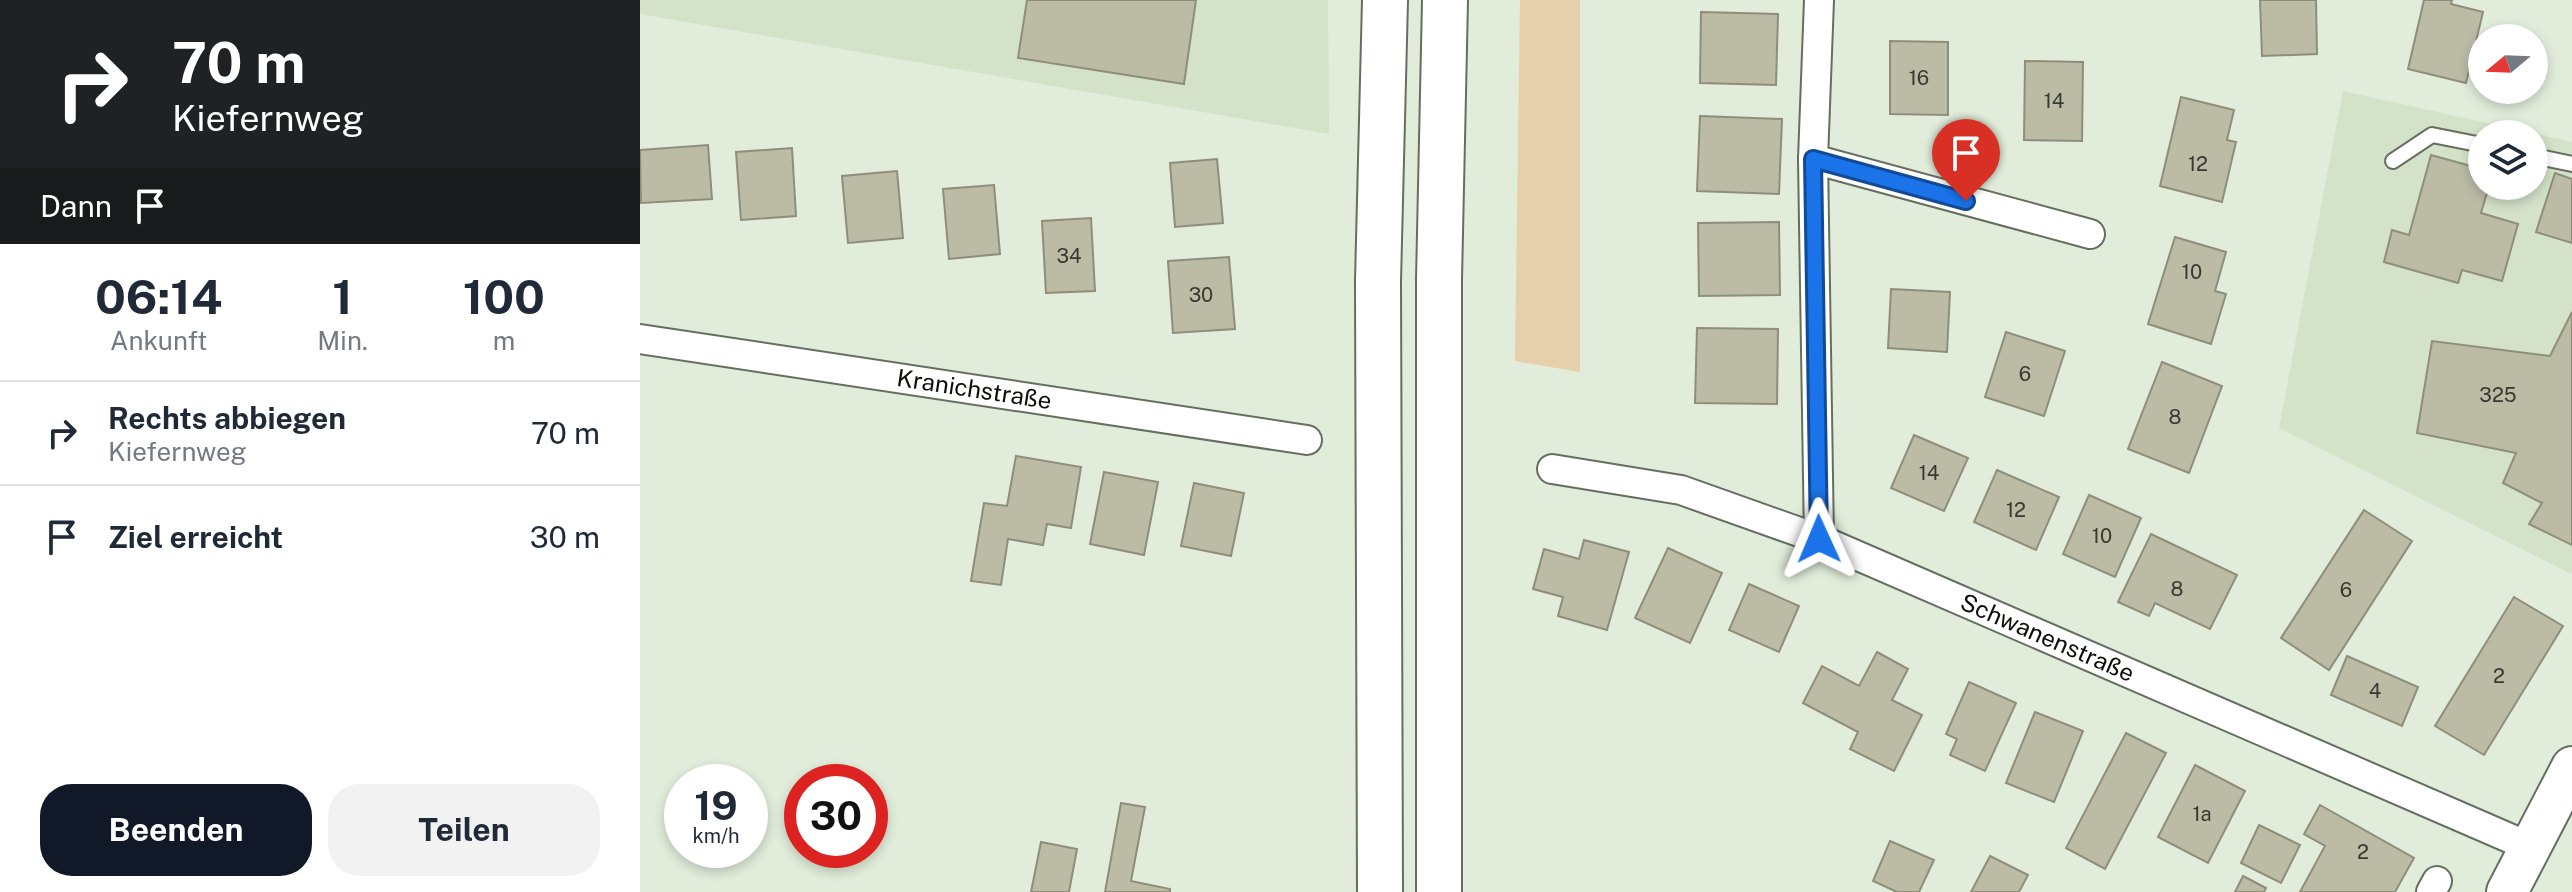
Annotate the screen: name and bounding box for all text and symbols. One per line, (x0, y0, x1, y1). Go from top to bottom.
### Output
north arrow (2468, 24, 2548, 104)
map controls (2468, 24, 2548, 200)
text: 70 m (172, 30, 305, 96)
icon: right (40, 32, 144, 136)
house number: 16 (1909, 66, 1929, 90)
house number: 14 (2044, 89, 2064, 113)
text: Kiefernweg (172, 97, 364, 139)
pin (1932, 119, 2000, 201)
button: layers (2468, 120, 2548, 200)
icon: arrive (1944, 131, 1988, 175)
house number: 12 (2188, 152, 2208, 176)
icon: arrive (128, 184, 172, 228)
text: Dann (40, 188, 112, 224)
house number: 34 (1056, 244, 1082, 268)
house number: 10 (2182, 260, 2202, 284)
text: 06:14 (95, 268, 222, 325)
text: 1 (332, 268, 353, 325)
text: 100 (463, 268, 545, 325)
house number: 30 (1189, 283, 1213, 307)
text: Ankunft (110, 325, 207, 356)
text: Min. (317, 325, 368, 356)
text: m (493, 325, 515, 356)
house number: 6 (2019, 362, 2031, 386)
street label: Kranichstraße (895, 363, 1054, 414)
house number: 325 (2479, 383, 2517, 407)
text: Rechts abbiegen (108, 400, 346, 436)
house number: 8 (2169, 405, 2181, 429)
icon: right (40, 411, 84, 455)
text: 70 m (531, 415, 600, 451)
text: Kiefernweg (108, 436, 247, 467)
house number: 14 (1919, 461, 1939, 485)
position arrow (1777, 497, 1861, 581)
house number: 12 (2006, 498, 2026, 522)
icon: arrive (40, 515, 84, 559)
text: Ziel erreicht (108, 519, 283, 555)
text: 30 m (530, 519, 600, 555)
house number: 10 (2092, 524, 2112, 548)
house number: 8 (2171, 577, 2183, 601)
house number: 6 (2340, 578, 2352, 602)
street label: Schwanenstraße (1957, 587, 2139, 687)
house number: 2 (2493, 664, 2505, 688)
house number: 4 (2369, 679, 2381, 703)
speed limit sign: 30 (784, 764, 888, 868)
text: 19 (694, 782, 738, 829)
button: Beenden (40, 784, 312, 876)
button: Teilen (328, 784, 600, 876)
house number: 1a (2192, 802, 2212, 826)
text: km/h (692, 824, 740, 848)
house number: 2 (2357, 840, 2369, 864)

